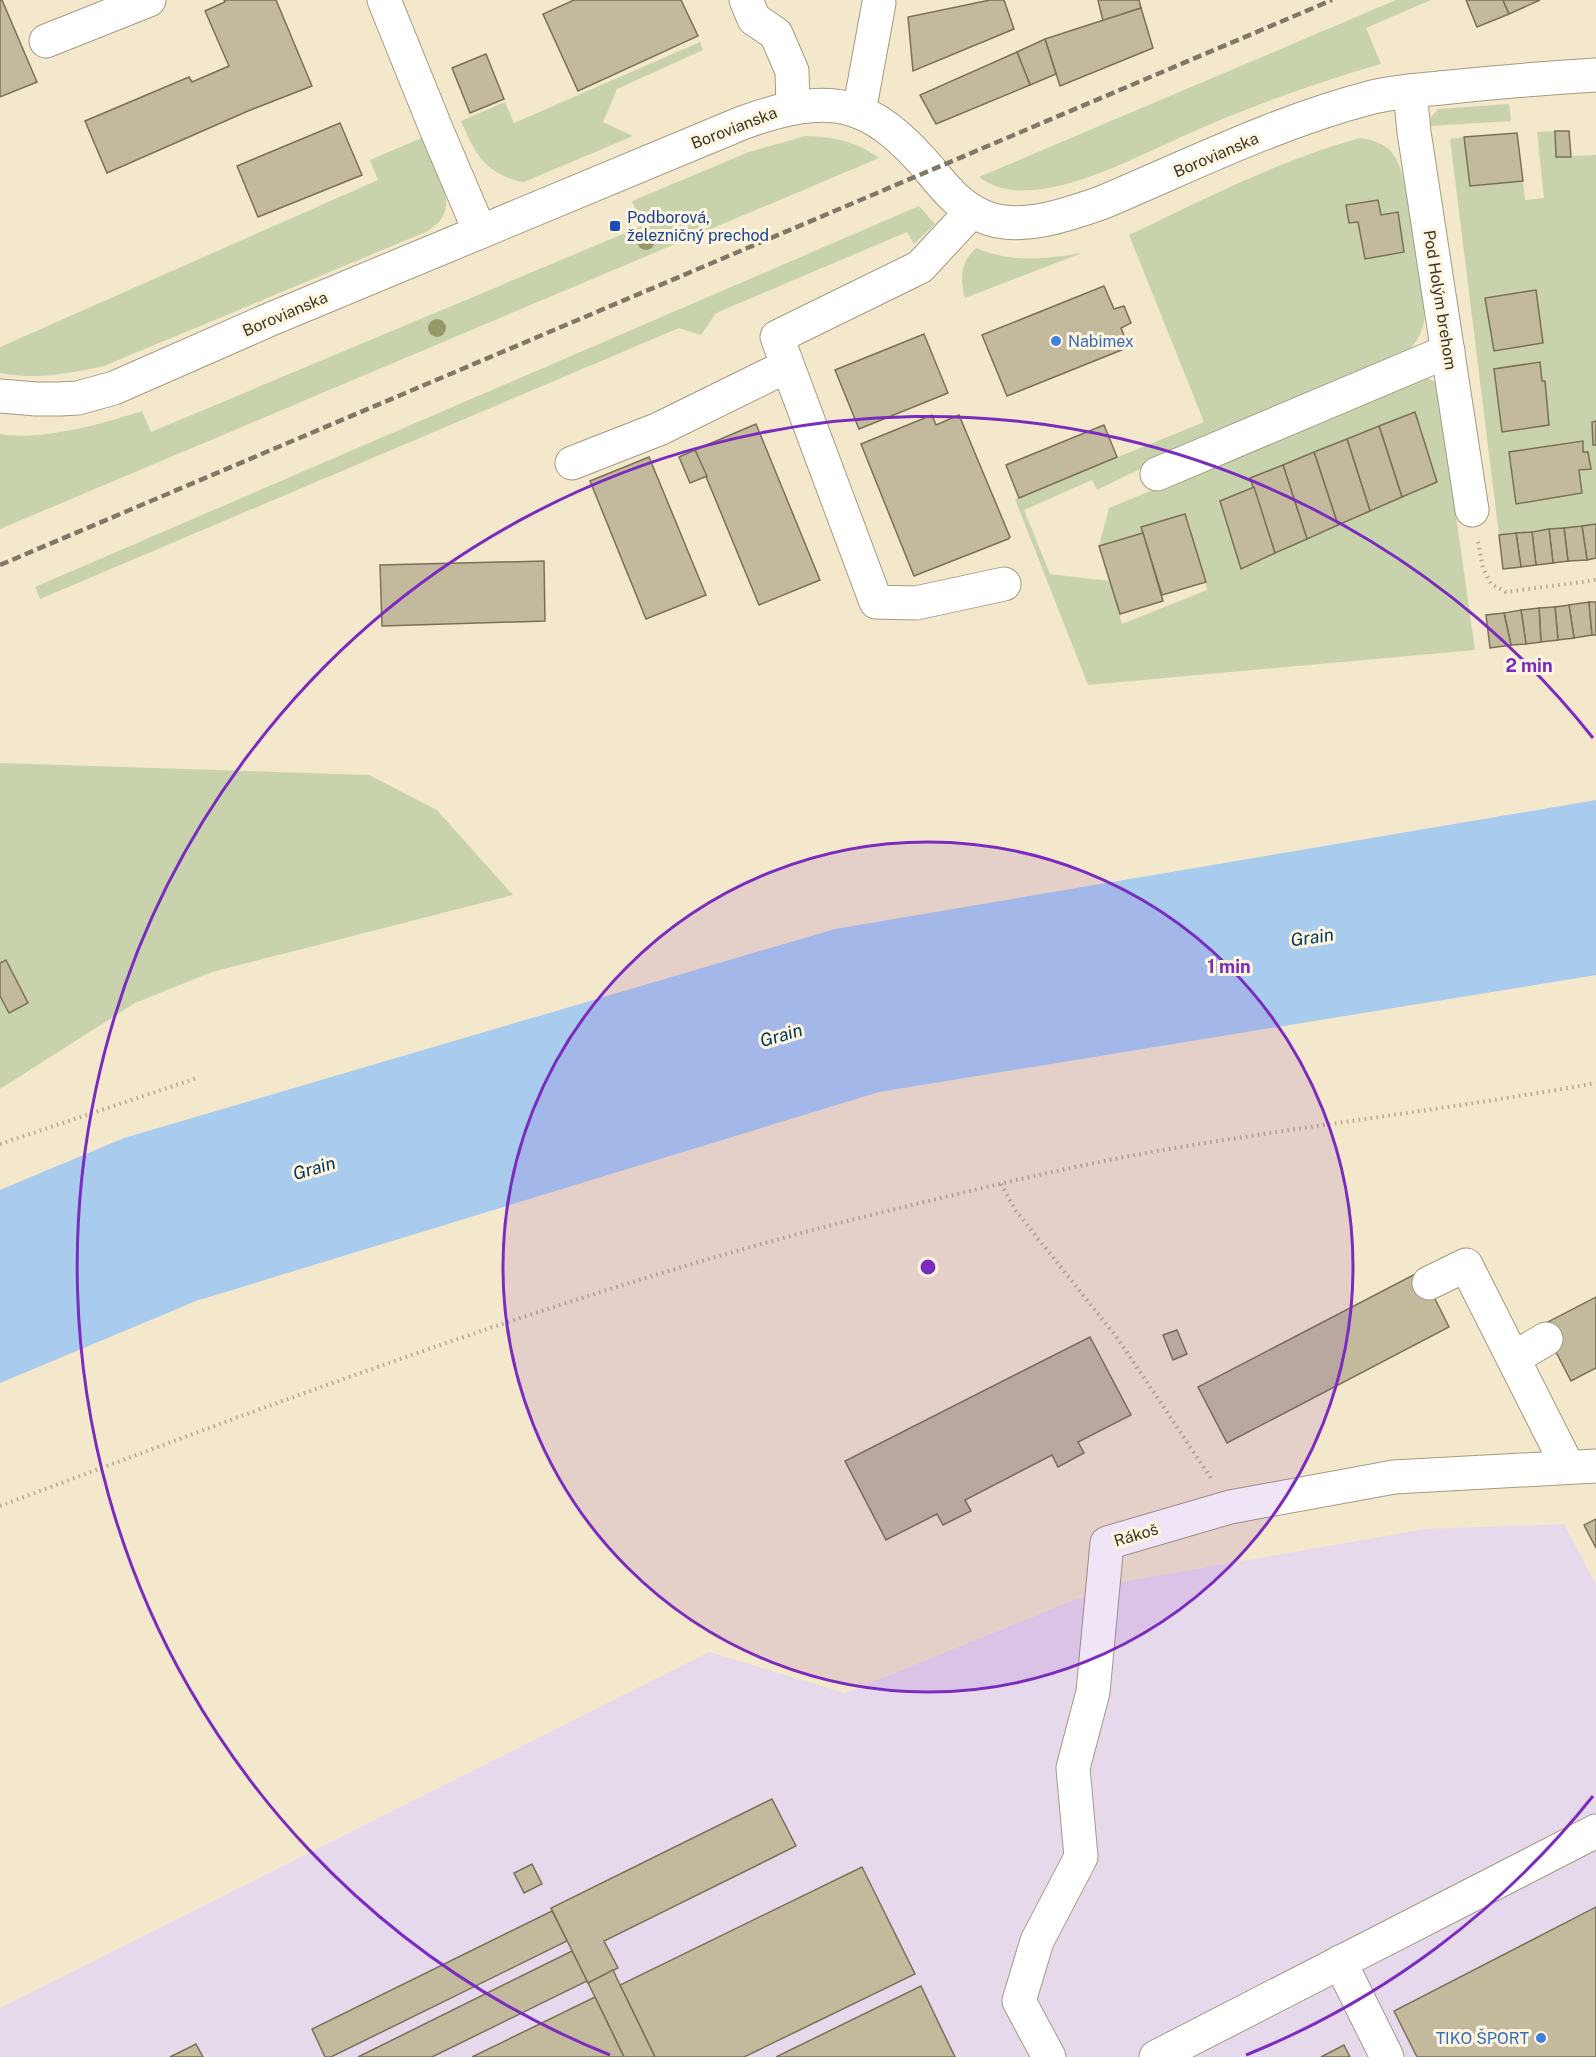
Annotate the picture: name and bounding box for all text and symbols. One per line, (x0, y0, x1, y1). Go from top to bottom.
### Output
street label: Borovianska (688, 103, 780, 153)
street label: Borovianska (1171, 129, 1261, 181)
place label: Podborová, železničný prechod (627, 208, 769, 245)
marker: Podborová, železničný prechod (608, 219, 622, 233)
street label: Pod Holým brehom (1420, 229, 1460, 371)
street label: Borovianska (240, 288, 330, 340)
place label: Nabimex (1068, 332, 1134, 351)
marker: Nabimex (1049, 334, 1063, 348)
text: 2 min (1505, 655, 1553, 676)
water label: Grain (1289, 924, 1335, 950)
text: 1 min (1207, 956, 1251, 977)
water label: Grain (757, 1019, 805, 1051)
water label: Grain (290, 1152, 338, 1184)
centre of rings (918, 1257, 938, 1277)
street label: Rákoš (1112, 1519, 1160, 1551)
place label: TIKO ŠPORT (1436, 2028, 1530, 2048)
marker: TIKO ŠPORT (1534, 2031, 1548, 2045)

